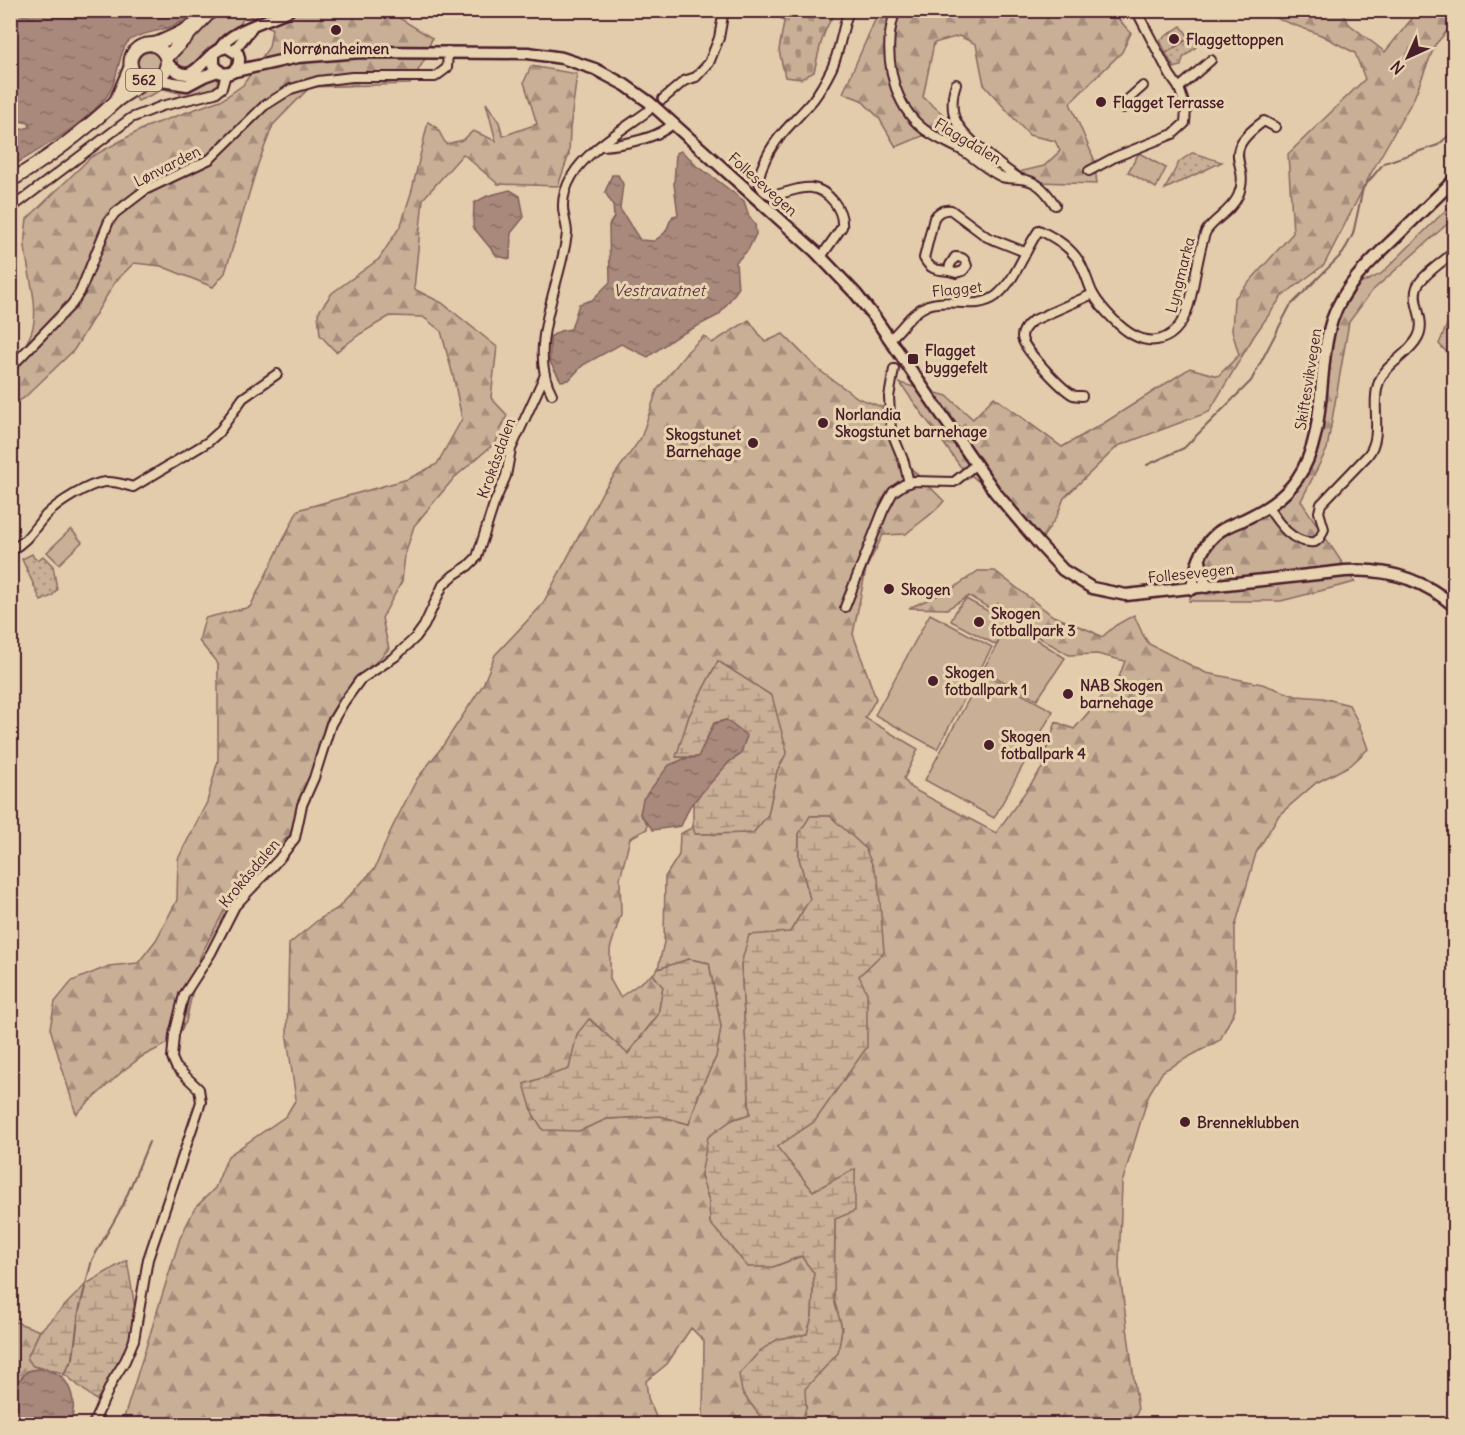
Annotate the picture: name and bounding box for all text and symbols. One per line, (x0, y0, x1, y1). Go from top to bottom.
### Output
marker: Norrønaheimen (329, 23, 343, 37)
north arrow (1378, 27, 1438, 87)
place label: Flaggettoppen (1186, 30, 1284, 50)
marker: Flaggettoppen (1167, 32, 1181, 46)
place label: Norrønaheimen (283, 39, 390, 58)
text: N (1386, 57, 1408, 79)
road number: 562 (126, 69, 162, 91)
place label: Flagget Terrasse (1113, 93, 1224, 113)
marker: Flagget Terrasse (1094, 95, 1108, 109)
street label: Flaggdalen (931, 114, 1005, 169)
street label: Lønvarden (131, 141, 204, 191)
street label: Follesevegen (725, 148, 802, 220)
street label: Lyngmarka (1161, 235, 1199, 315)
street label: Flagget (931, 277, 983, 301)
water label: Vestravatnet (613, 280, 707, 300)
street label: Skiftesvikvegen (1291, 326, 1325, 431)
place label: Flagget byggefelt (925, 341, 989, 378)
marker: Flagget byggefelt (906, 352, 920, 366)
place label: Norlandia Skogstunet barnehage (835, 405, 987, 442)
street label: Krokåsdalen (473, 415, 519, 501)
marker: Norlandia Skogstunet barnehage (816, 416, 830, 430)
place label: Skogstunet Barnehage (666, 425, 742, 462)
marker: Skogstunet Barnehage (746, 436, 760, 450)
street label: Follesevegen (1147, 559, 1235, 587)
place label: Skogen (901, 580, 951, 600)
marker: Skogen (882, 582, 896, 596)
place label: Skogen fotballpark 3 (991, 604, 1076, 641)
marker: Skogen fotballpark 3 (972, 615, 986, 629)
place label: Skogen fotballpark 1 (945, 663, 1027, 700)
marker: Skogen fotballpark 1 (926, 674, 940, 688)
place label: NAB Skogen barnehage (1080, 676, 1163, 713)
marker: NAB Skogen barnehage (1061, 687, 1075, 701)
place label: Skogen fotballpark 4 (1001, 727, 1086, 764)
marker: Skogen fotballpark 4 (982, 738, 996, 752)
street label: Krokåsdalen (215, 834, 284, 911)
place label: Brenneklubben (1197, 1113, 1299, 1132)
marker: Brenneklubben (1178, 1115, 1192, 1129)

